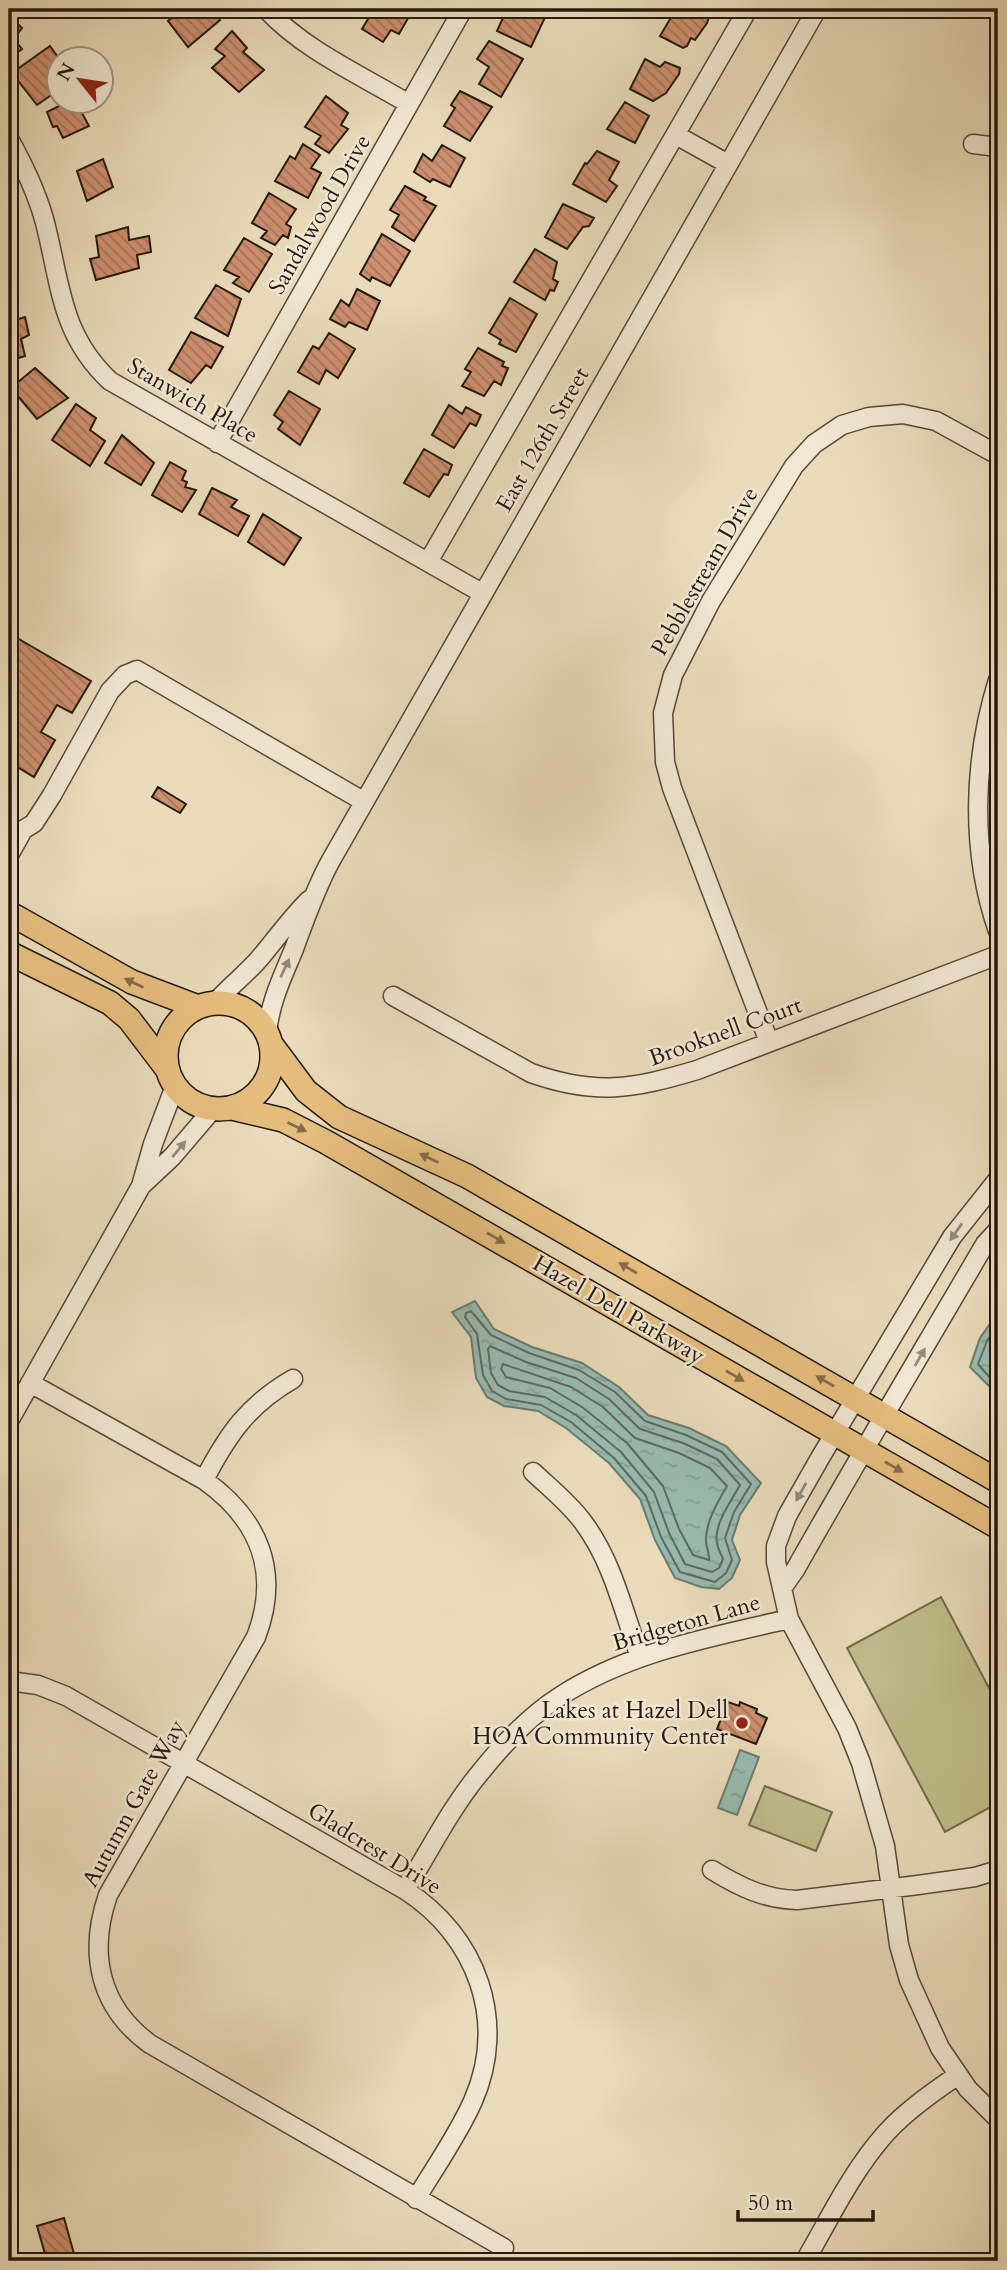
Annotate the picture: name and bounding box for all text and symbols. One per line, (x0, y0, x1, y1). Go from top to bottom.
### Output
north arrow (46, 46, 116, 116)
text: N (51, 58, 82, 86)
street label: Sandalwood Drive (261, 129, 378, 300)
street label: Stanwich Place (122, 350, 264, 450)
street label: East 126th Street (489, 361, 596, 517)
street label: Pebblestream Drive (644, 481, 765, 661)
one-way arrow (280, 958, 291, 978)
one-way arrow (124, 978, 144, 989)
street label: Brooknell Court (644, 989, 806, 1074)
one-way arrow (287, 1121, 307, 1132)
one-way arrow (171, 1140, 186, 1157)
one-way arrow (419, 1152, 439, 1164)
one-way arrow (949, 1223, 963, 1241)
one-way arrow (486, 1232, 505, 1244)
street label: Hazel Dell Parkway (527, 1248, 710, 1371)
one-way arrow (618, 1262, 637, 1274)
one-way arrow (914, 1347, 926, 1367)
one-way arrow (726, 1370, 745, 1382)
one-way arrow (816, 1375, 835, 1388)
one-way arrow (884, 1461, 903, 1473)
one-way arrow (795, 1482, 807, 1502)
street label: Bridgeton Lane (609, 1587, 764, 1658)
place label: Lakes at Hazel Dell HOA Community Center (472, 1695, 729, 1752)
street label: Autumn Gate Way (75, 1714, 192, 1893)
marker: Lakes at Hazel Dell HOA Community Center (734, 1715, 750, 1731)
street label: Gladcrest Drive (302, 1795, 448, 1902)
scale bar (738, 2179, 872, 2223)
text: 50 m (748, 2189, 793, 2218)

